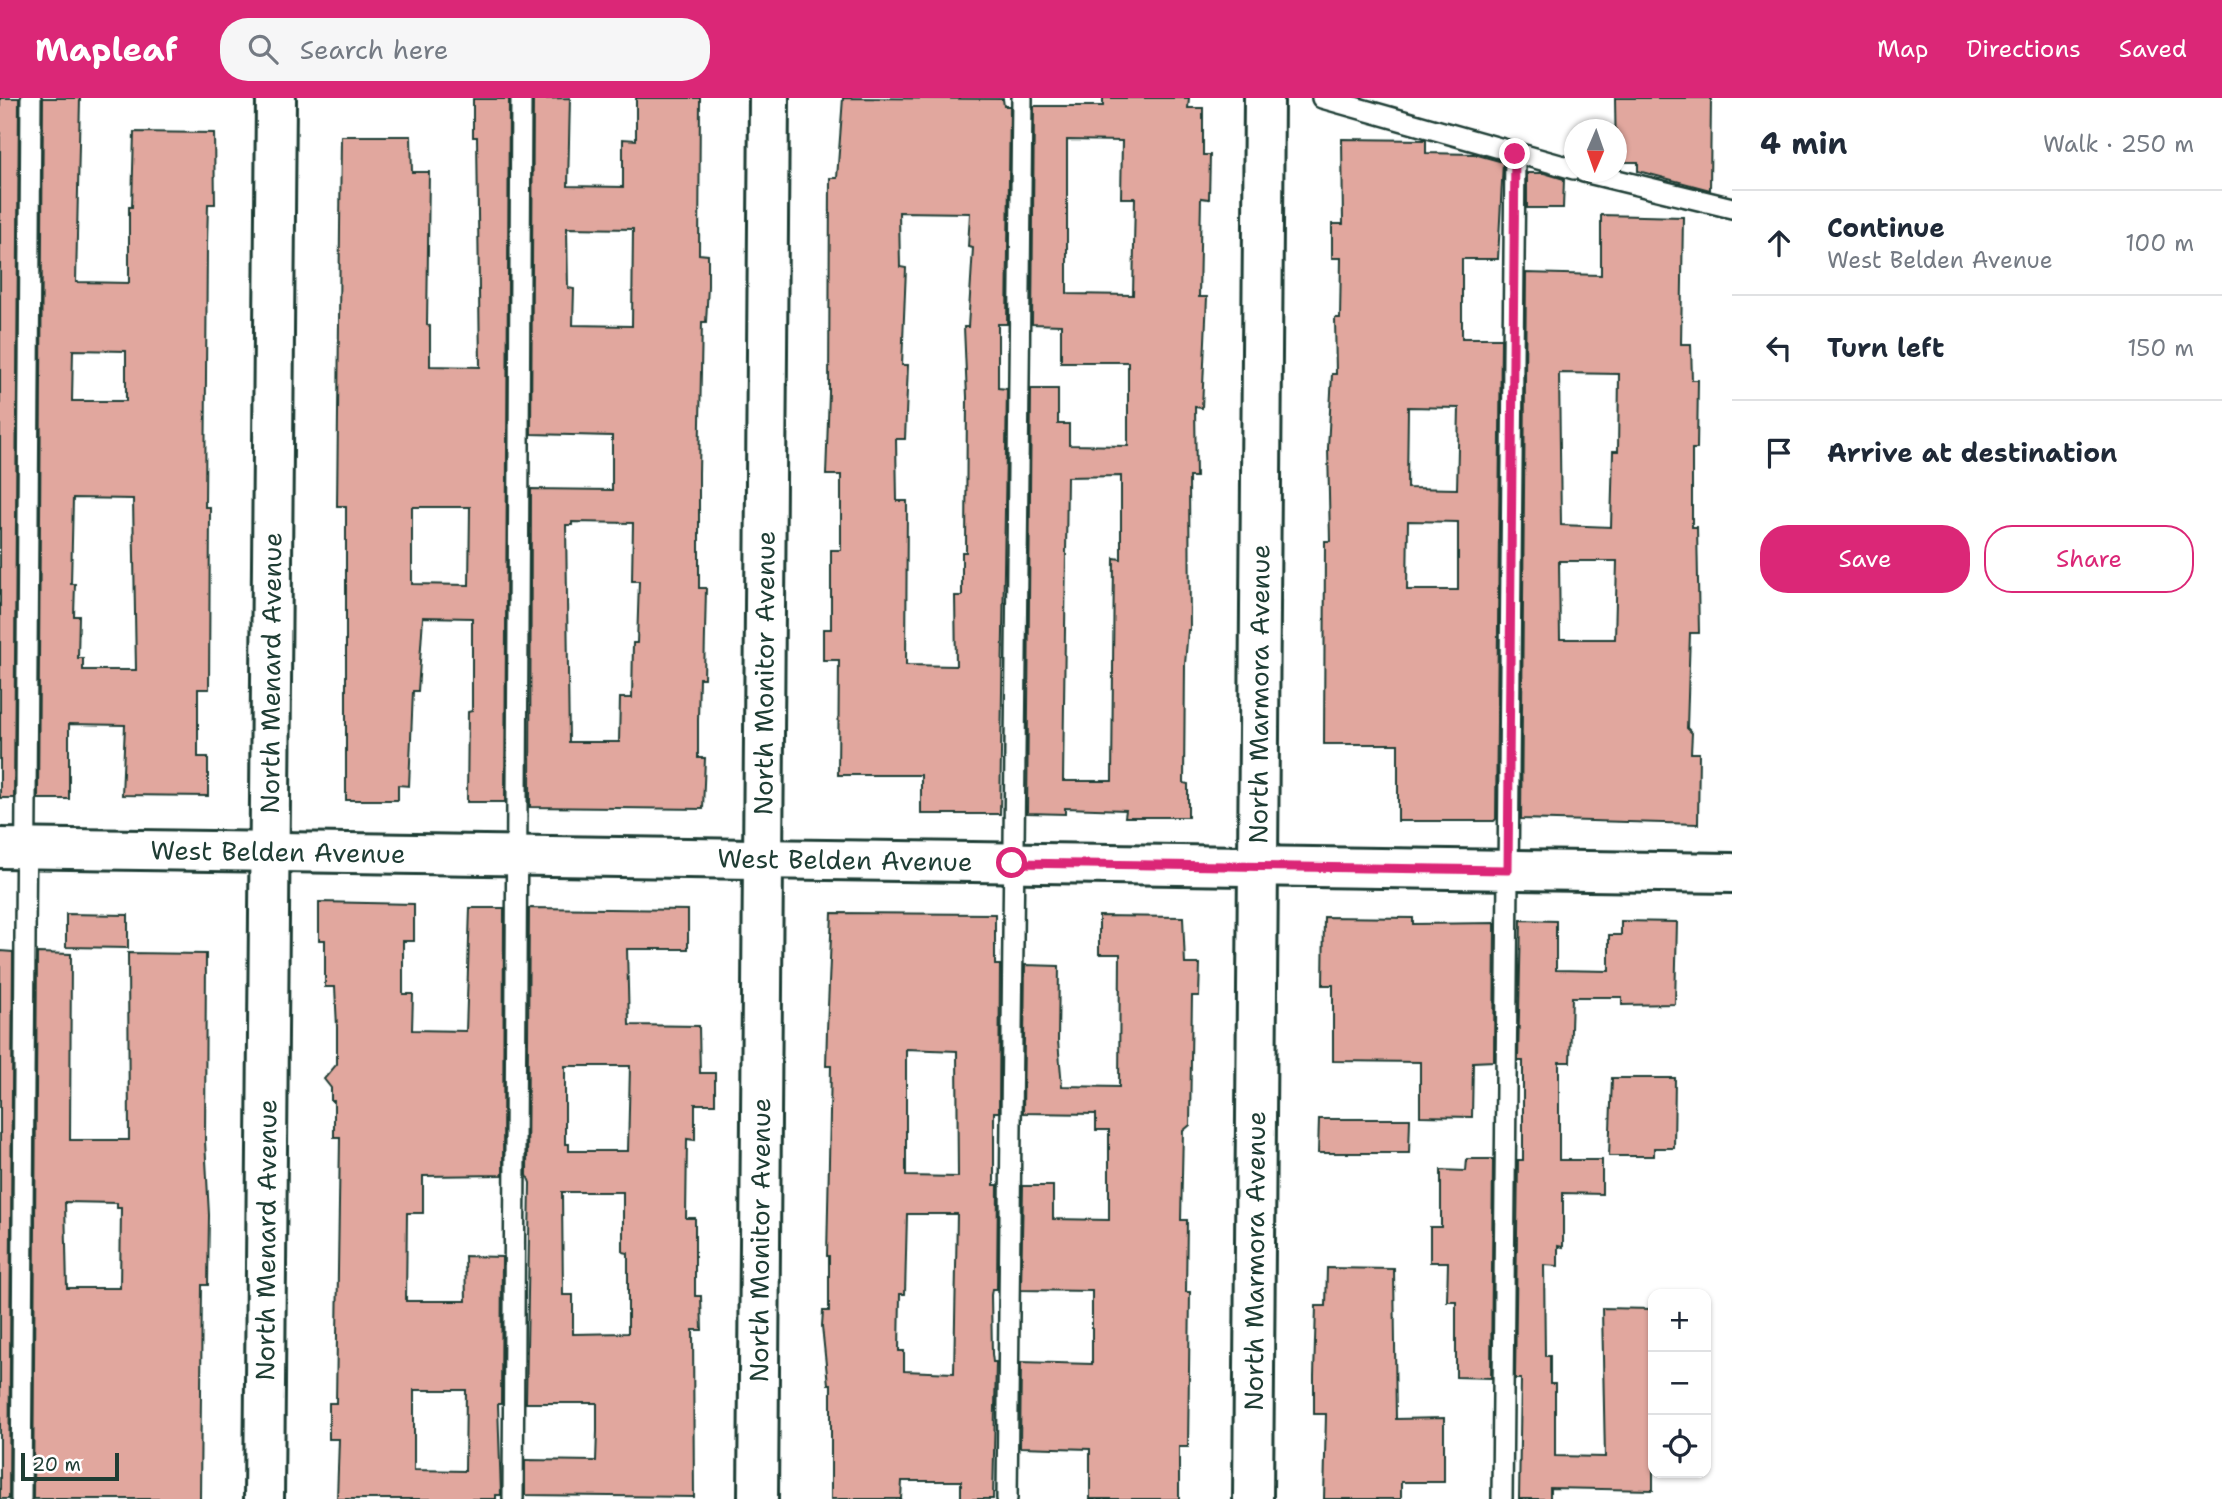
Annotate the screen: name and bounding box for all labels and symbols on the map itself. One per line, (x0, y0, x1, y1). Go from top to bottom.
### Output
north arrow (1564, 119, 1627, 182)
route end (1499, 138, 1530, 169)
street label: North Monitor Avenue (745, 530, 783, 816)
street label: North Menard Avenue (252, 532, 289, 814)
street label: North Marmora Avenue (1240, 544, 1277, 844)
street label: West Belden Avenue (150, 832, 406, 871)
street label: West Belden Avenue (717, 840, 973, 879)
route start (996, 847, 1027, 878)
street label: North Monitor Avenue (741, 1097, 778, 1383)
street label: North Menard Avenue (247, 1099, 284, 1381)
street label: North Marmora Avenue (1236, 1111, 1273, 1411)
scale bar (21, 1450, 119, 1482)

